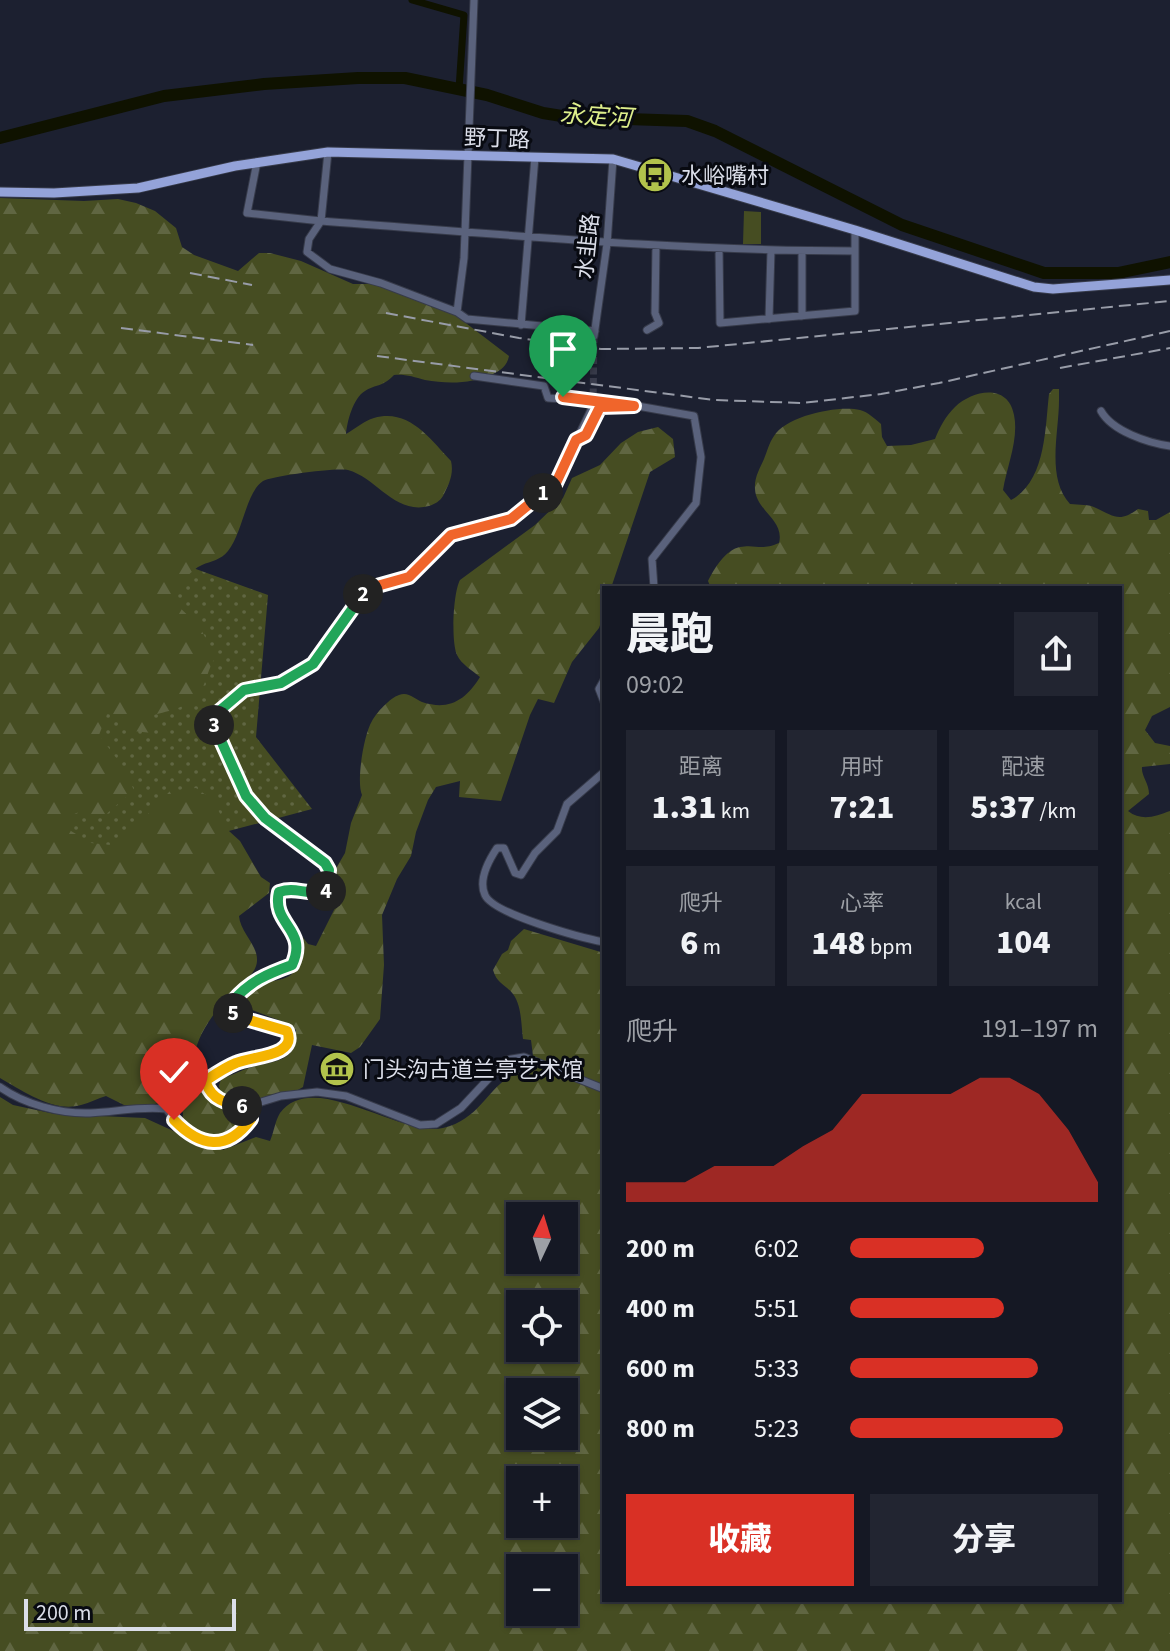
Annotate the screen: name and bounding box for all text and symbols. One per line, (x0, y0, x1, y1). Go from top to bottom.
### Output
water label: 永定河 (559, 97, 637, 137)
street label: 野丁路 (463, 122, 531, 156)
bus stop icon: 水峪嘴村 (636, 156, 674, 194)
place label: 水峪嘴村 (681, 160, 769, 192)
street label: 水韭路 (569, 212, 607, 281)
pin (529, 315, 597, 397)
icon: arrive (541, 327, 585, 371)
pin: 1 (523, 473, 563, 513)
text: 1 (537, 477, 549, 509)
pin: 2 (343, 574, 383, 614)
text: 2 (357, 578, 369, 610)
text: 晨跑 (626, 604, 714, 667)
button: share (1014, 612, 1098, 696)
text: 09:02 (626, 666, 684, 703)
pin: 3 (194, 705, 234, 745)
text: 3 (208, 709, 220, 741)
text: 距离 (679, 751, 723, 783)
text: 用时 (840, 751, 884, 783)
text: 配速 (1001, 751, 1045, 783)
text: 1.31 (651, 783, 716, 832)
text: 7:21 (829, 783, 895, 832)
text: 5:37 (970, 783, 1035, 832)
text: km (716, 795, 750, 827)
text: /km (1035, 795, 1076, 827)
pin: 4 (306, 871, 346, 911)
text: 4 (320, 875, 332, 907)
text: kcal (1005, 886, 1042, 918)
text: 爬升 (679, 887, 723, 919)
text: 心率 (840, 887, 884, 919)
text: 104 (996, 918, 1051, 967)
text: 6 (680, 919, 698, 968)
text: 148 (811, 919, 866, 968)
text: m (698, 931, 721, 963)
text: bpm (866, 931, 913, 963)
pin: 5 (213, 993, 253, 1033)
text: 5 (227, 997, 239, 1029)
text: 191–197 m (981, 1010, 1098, 1047)
text: 爬升 (626, 1013, 678, 1050)
pin (140, 1038, 208, 1120)
icon: check (152, 1050, 196, 1094)
museum icon: 门头沟古道兰亭艺术馆 (318, 1050, 356, 1088)
place label: 门头沟古道兰亭艺术馆 (363, 1054, 583, 1086)
pin: 6 (222, 1086, 262, 1126)
text: 6 (236, 1090, 248, 1122)
north arrow (506, 1202, 578, 1274)
map controls (506, 1202, 578, 1626)
text: 200 m (626, 1230, 695, 1267)
text: 6:02 (754, 1230, 799, 1267)
button: locate (506, 1290, 578, 1362)
text: 400 m (626, 1290, 695, 1327)
text: 5:51 (754, 1290, 799, 1327)
text: 600 m (626, 1350, 695, 1387)
text: 5:33 (754, 1350, 799, 1387)
button: layers (506, 1378, 578, 1450)
text: 800 m (626, 1410, 695, 1447)
text: 5:23 (754, 1410, 799, 1447)
button: + (506, 1466, 578, 1538)
button: 收藏 (626, 1494, 854, 1586)
button: 分享 (870, 1494, 1098, 1586)
button: − (506, 1554, 578, 1626)
scale bar (24, 1595, 236, 1631)
text: 200 m (36, 1597, 91, 1629)

